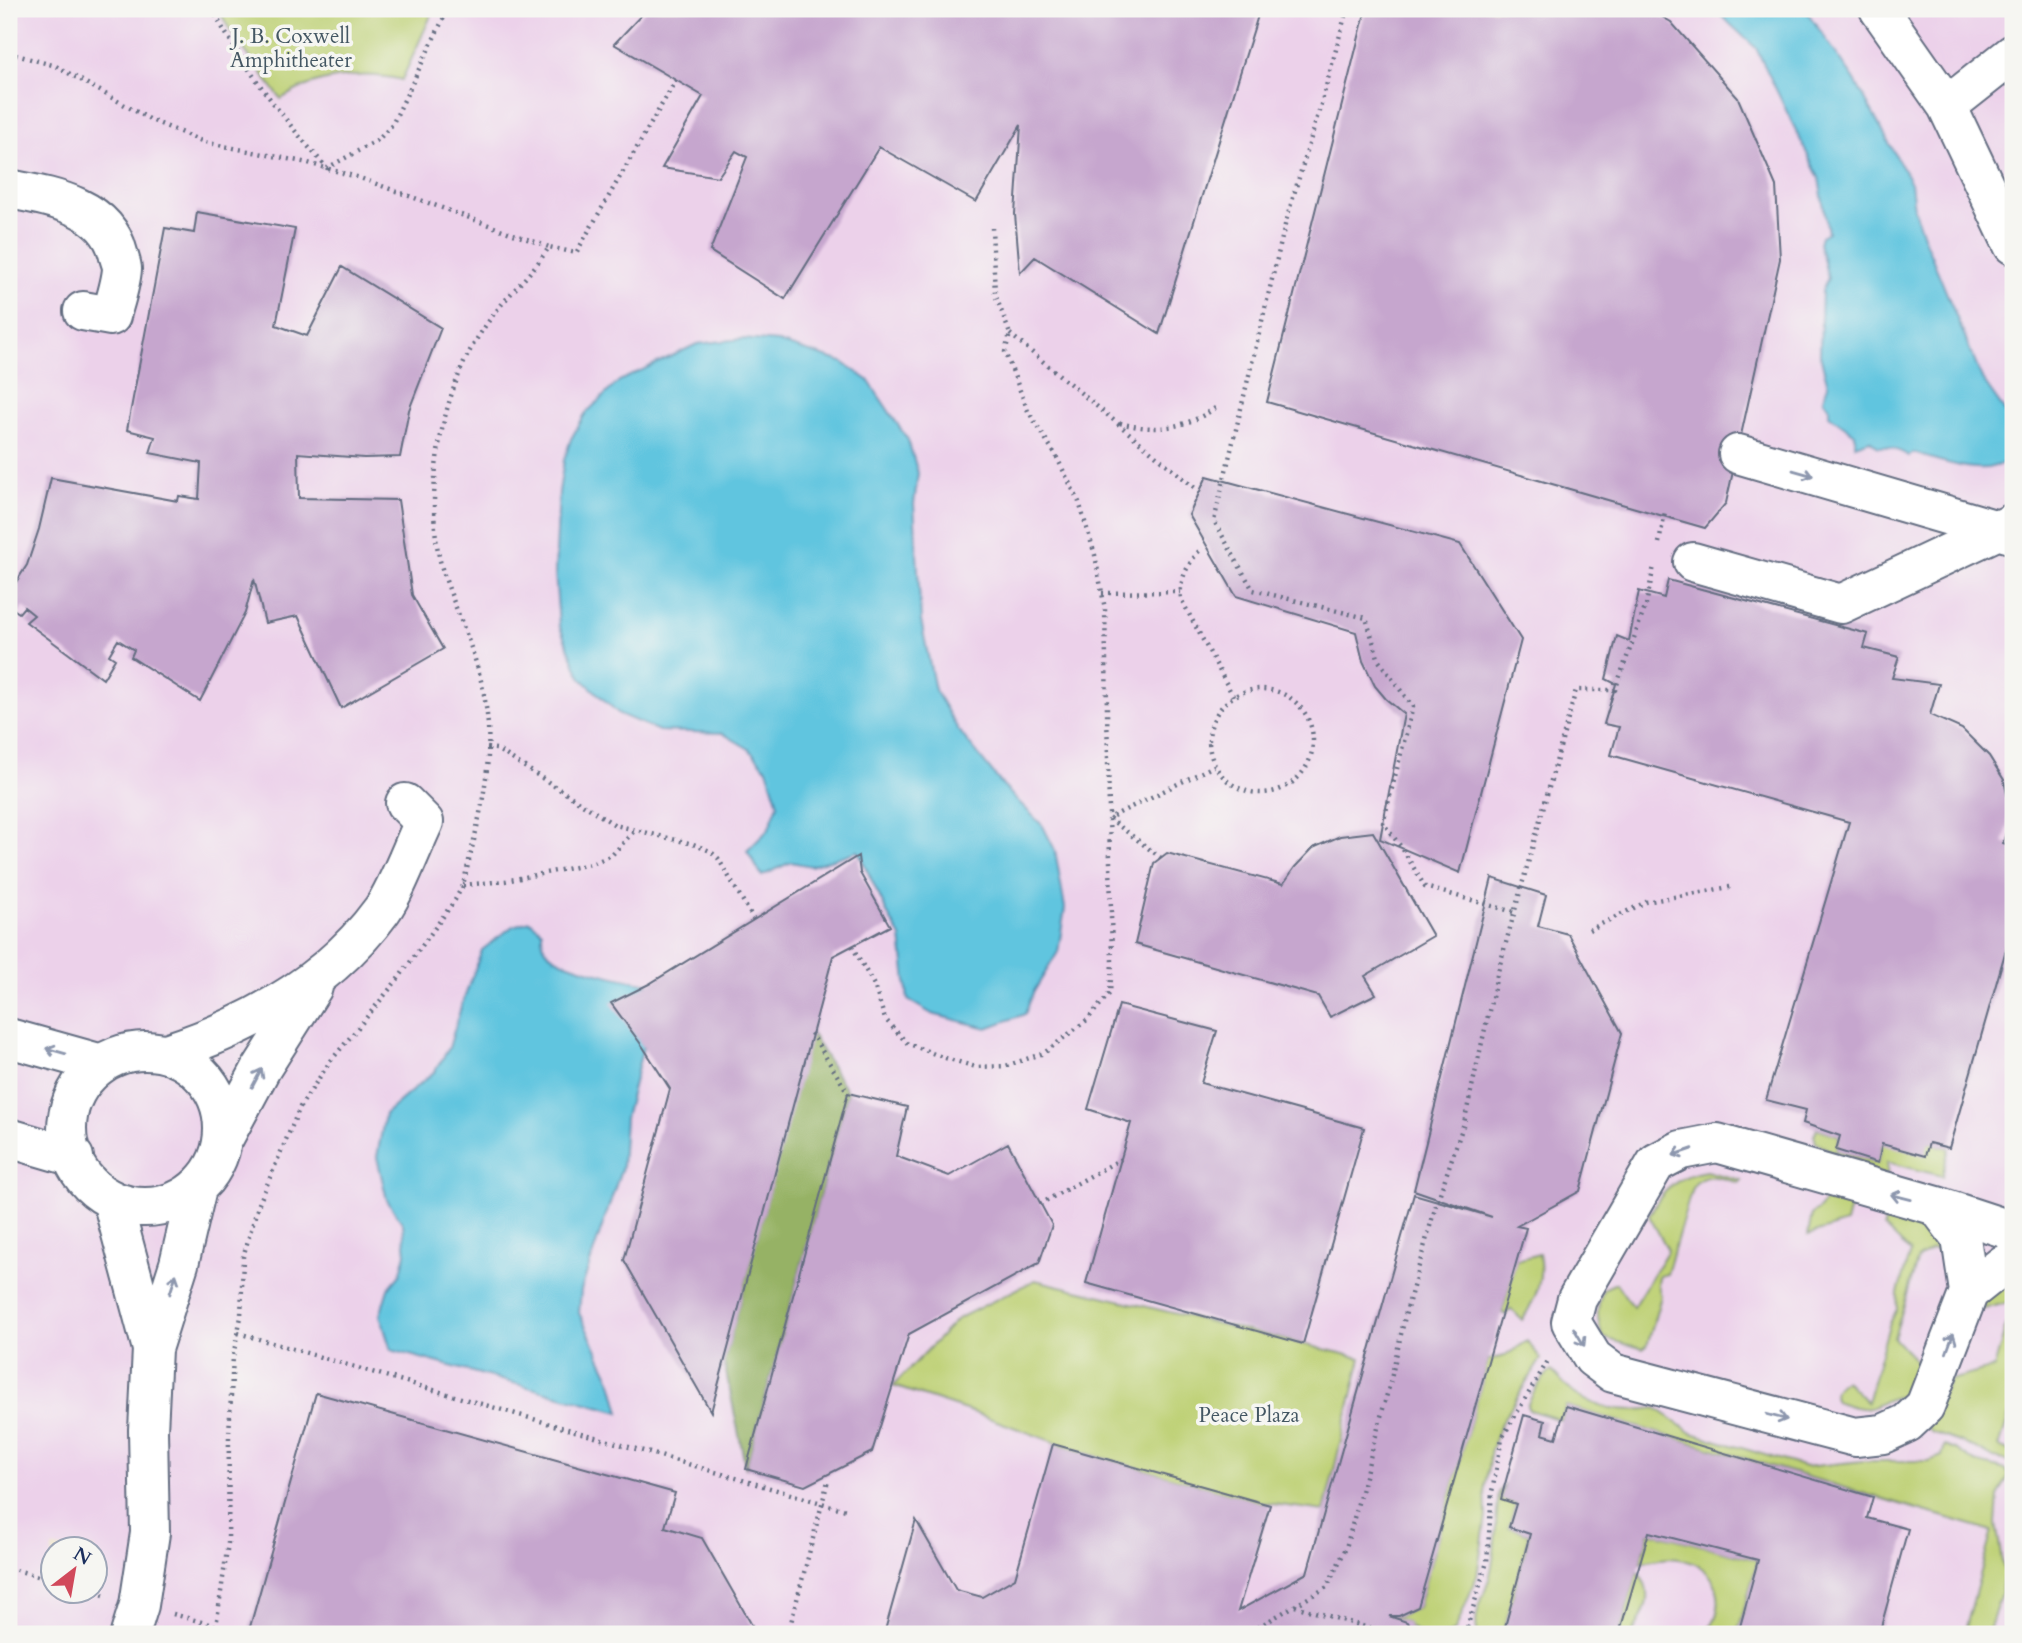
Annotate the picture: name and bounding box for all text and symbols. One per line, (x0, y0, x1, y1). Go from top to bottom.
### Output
park label: J. B. Coxwell Amphitheater (229, 22, 352, 75)
one-way arrow (1792, 468, 1814, 481)
one-way arrow (45, 1043, 67, 1056)
one-way arrow (250, 1068, 264, 1088)
one-way arrow (1672, 1146, 1694, 1159)
one-way arrow (1890, 1190, 1913, 1203)
one-way arrow (167, 1273, 180, 1295)
one-way arrow (1572, 1327, 1587, 1346)
one-way arrow (1945, 1333, 1957, 1355)
park label: Peace Plaza (1198, 1401, 1300, 1430)
one-way arrow (1766, 1411, 1788, 1424)
north arrow (38, 1534, 108, 1604)
text: N (68, 1541, 96, 1572)

